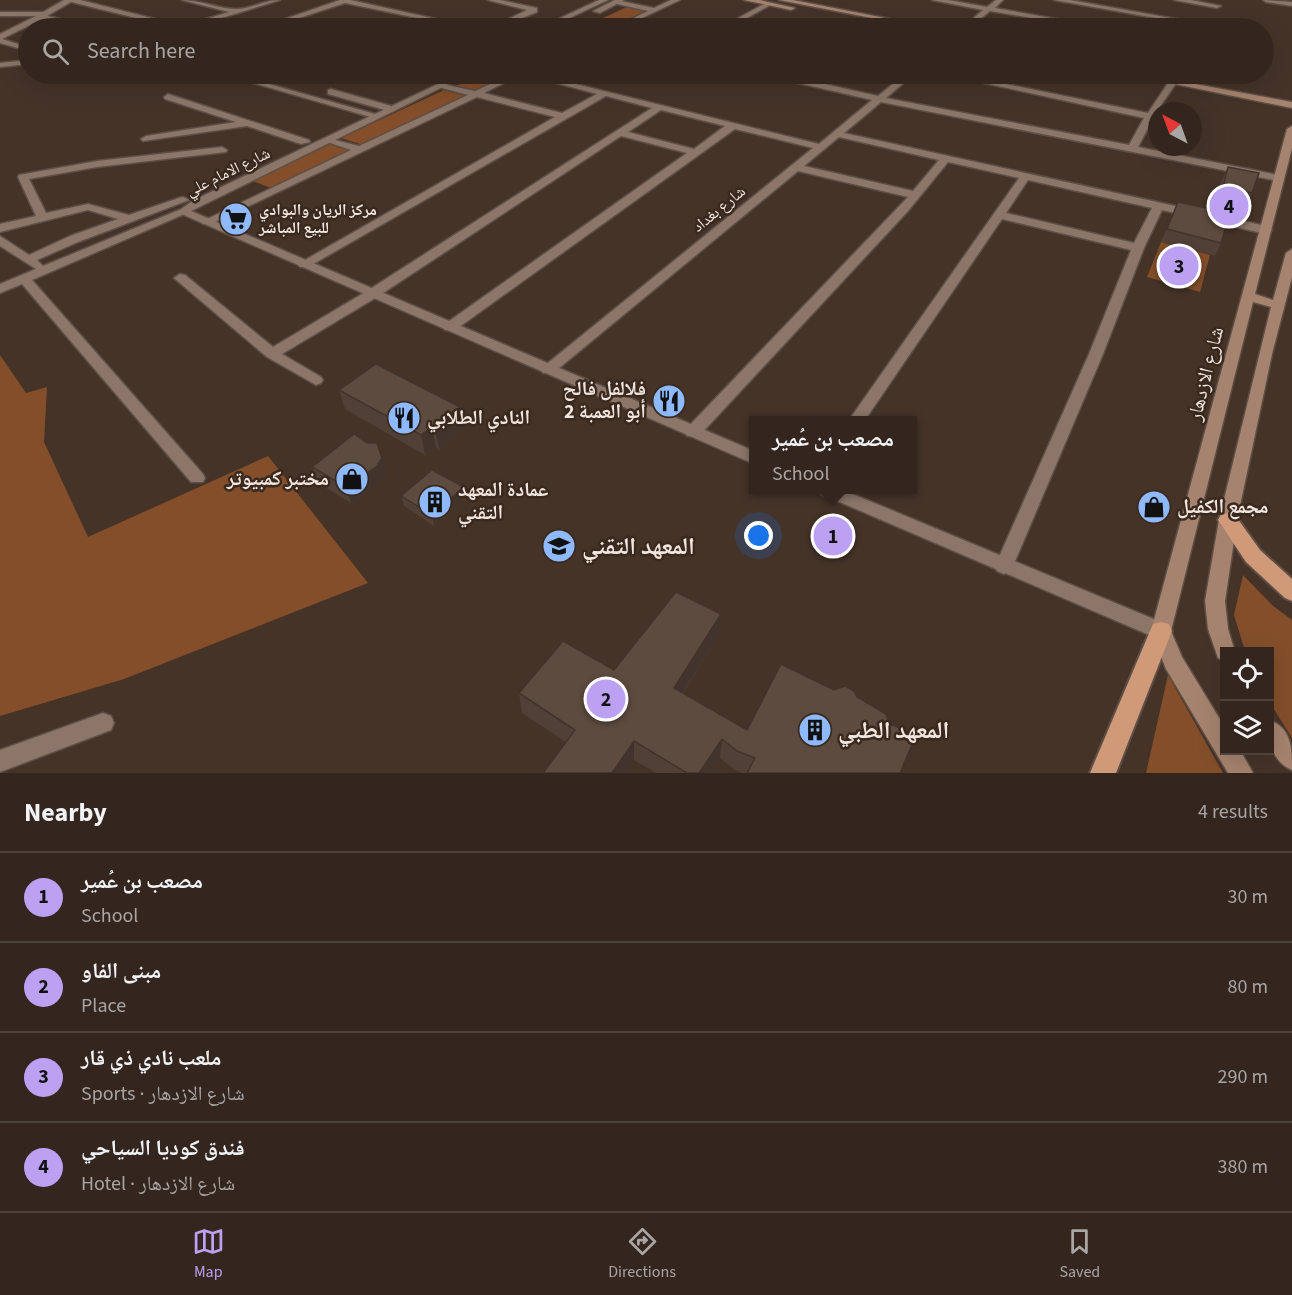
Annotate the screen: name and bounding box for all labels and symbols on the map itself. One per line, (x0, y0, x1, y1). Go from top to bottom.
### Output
north arrow (1148, 102, 1202, 156)
street label: شارع الامام علي (182, 142, 274, 203)
street label: شارع بغداد (688, 181, 750, 237)
pin: 4 (1210, 184, 1248, 228)
place label: مركز الريان والبوادي للبيع المباشر (258, 199, 377, 239)
supermarket icon: مركز الريان والبوادي للبيع المباشر (218, 201, 254, 237)
pin: 3 (1160, 244, 1198, 288)
street label: شارع الازدهار (1181, 324, 1231, 425)
place label: فلالفل فالح أبو العمبة 2 (563, 375, 646, 426)
restaurant icon: فلالفل فالح أبو العمبة 2 (651, 383, 687, 419)
restaurant icon: النادي الطلابي (386, 400, 422, 436)
place label: النادي الطلابي (427, 404, 530, 433)
shop icon: مختبر كمبيوتر (334, 461, 370, 497)
place label: مختبر كمبيوتر (226, 465, 329, 493)
place label: عمادة المعهد التقني (458, 476, 548, 528)
building icon: عمادة المعهد التقني (417, 484, 453, 520)
shop icon: مجمع الكفيل (1136, 489, 1172, 525)
place label: مجمع الكفيل (1177, 493, 1269, 521)
pin: 1 (814, 514, 852, 558)
your location (744, 521, 773, 550)
school or university icon: المعهد التقني (541, 528, 577, 564)
place label: المعهد التقني (582, 529, 695, 564)
pin: 2 (586, 676, 626, 722)
building icon: المعهد الطبي (797, 712, 833, 748)
place label: المعهد الطبي (838, 713, 949, 748)

